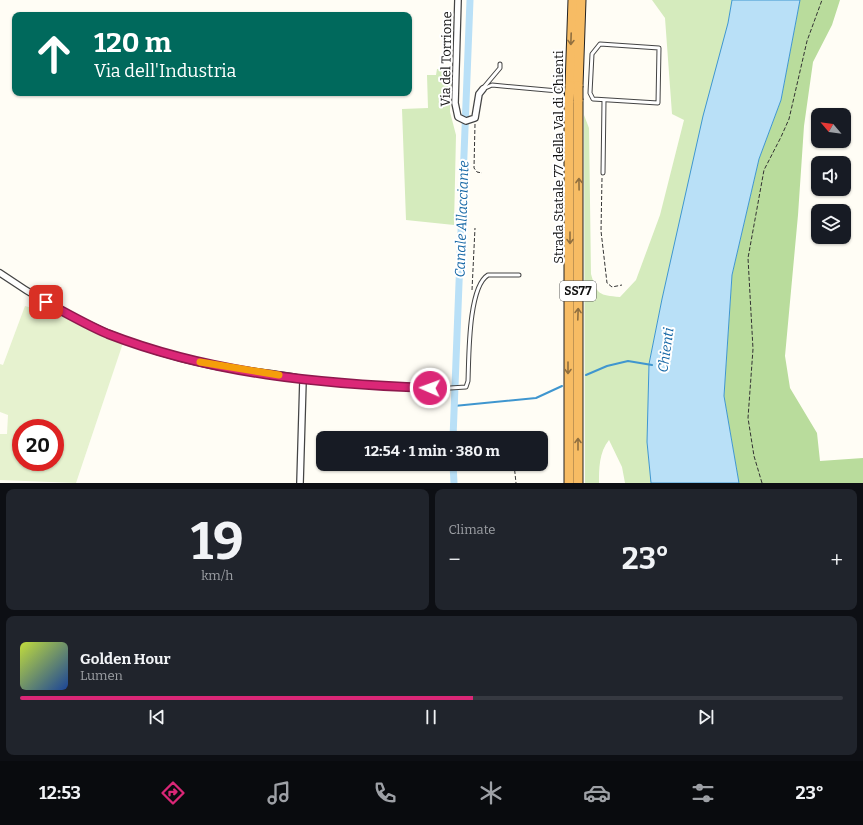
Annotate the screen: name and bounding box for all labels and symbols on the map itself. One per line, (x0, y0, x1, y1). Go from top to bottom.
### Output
street label: Via del Torrione (438, 11, 454, 107)
one-way arrow (568, 32, 575, 45)
street label: Strada Statale 77 della Val di Chienti (551, 50, 566, 264)
north arrow (811, 108, 851, 148)
water label: Canale Allacciante (451, 160, 473, 278)
one-way arrow (575, 178, 583, 191)
one-way arrow (566, 231, 574, 244)
road number: SS77 (560, 281, 596, 301)
pin (29, 285, 63, 319)
one-way arrow (574, 308, 581, 321)
water label: Chienti (654, 327, 678, 373)
one-way arrow (565, 361, 572, 374)
position arrow (409, 367, 451, 409)
speed limit sign: 20 (12, 419, 64, 471)
one-way arrow (574, 438, 582, 451)

